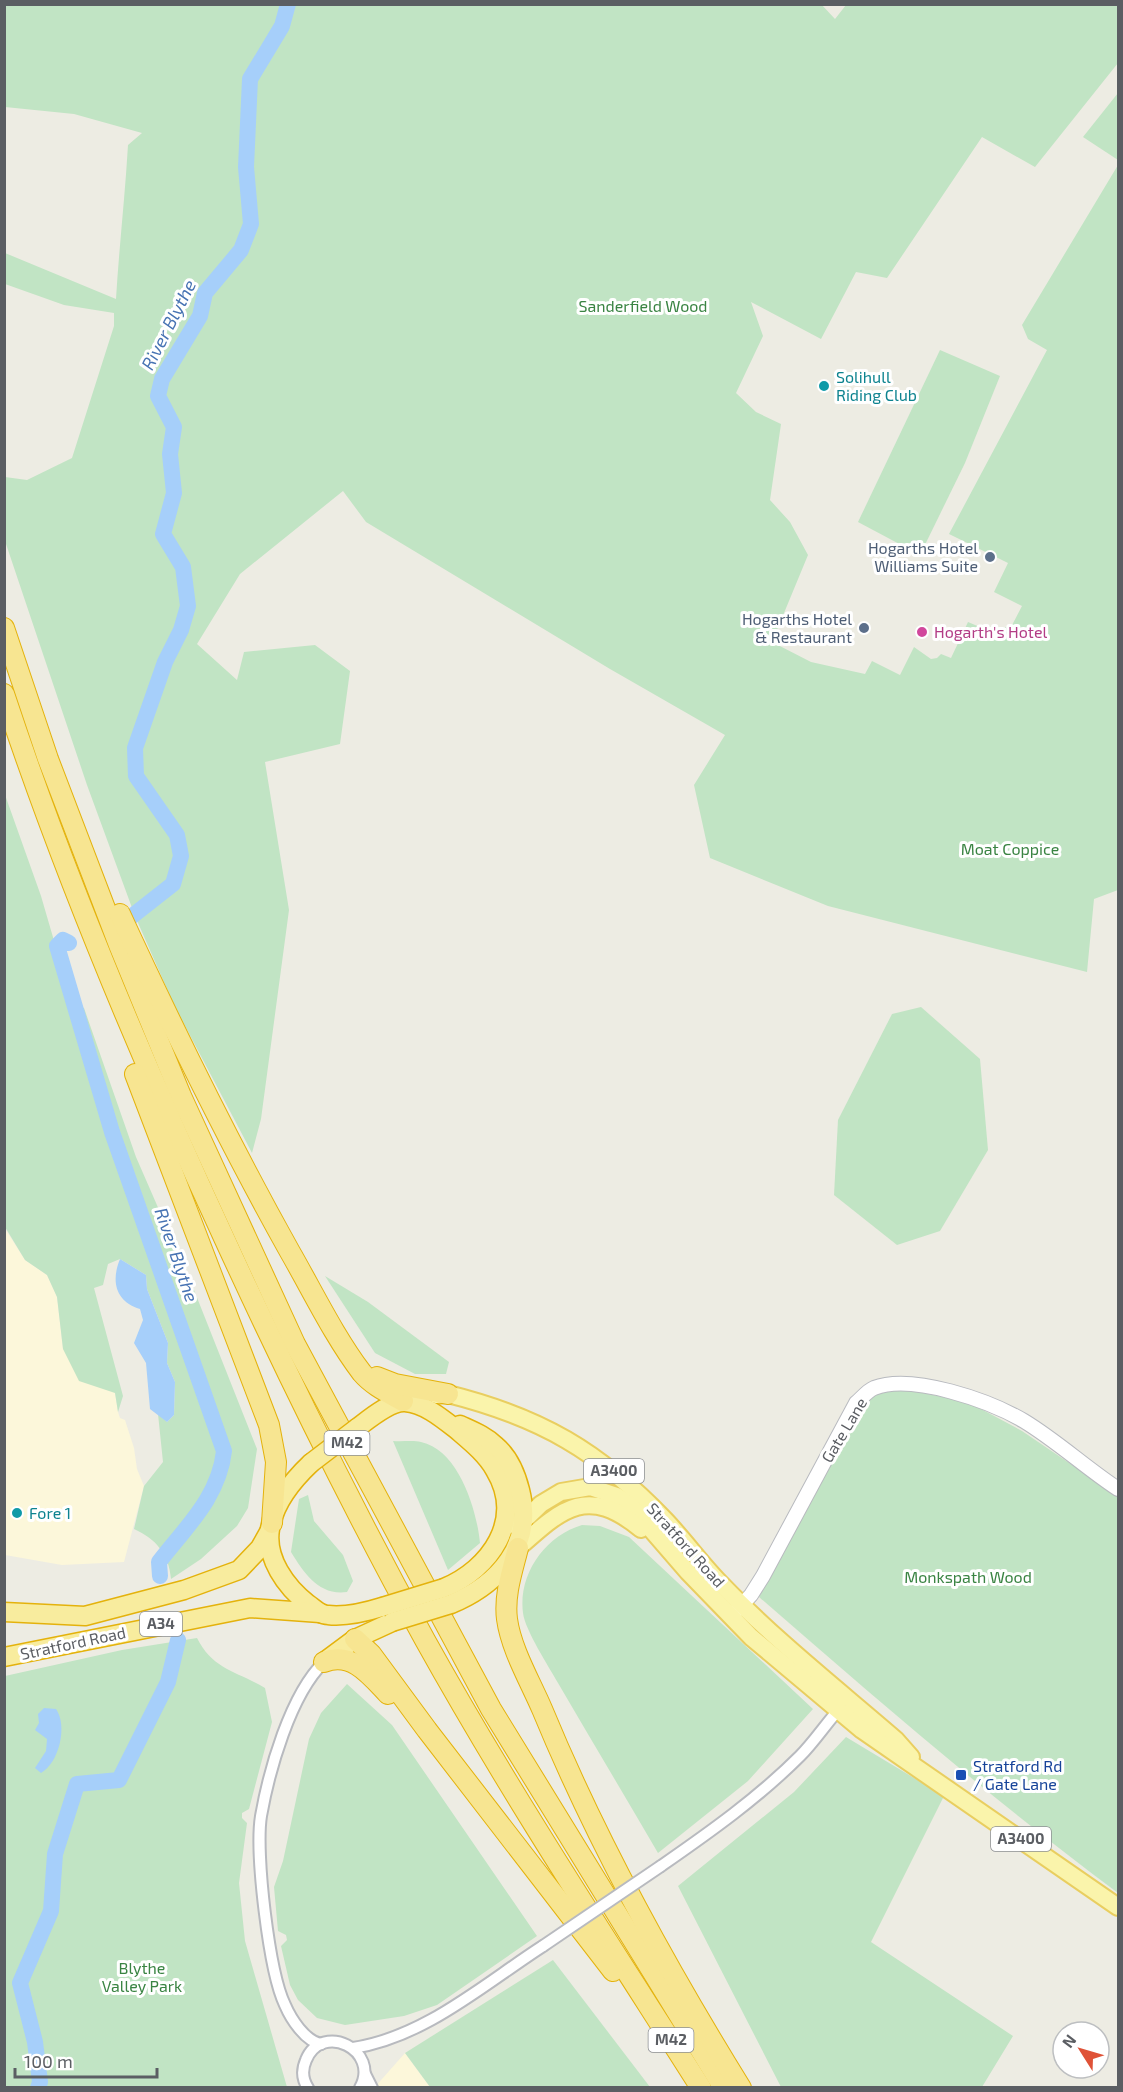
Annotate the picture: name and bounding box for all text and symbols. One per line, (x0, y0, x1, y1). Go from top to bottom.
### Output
water label: River Blythe (136, 276, 200, 373)
park label: Sanderfield Wood (578, 296, 708, 315)
place label: Solihull Riding Club (836, 367, 917, 404)
marker: Solihull Riding Club (817, 379, 831, 393)
place label: Hogarths Hotel Williams Suite (868, 538, 978, 575)
marker: Hogarths Hotel Williams Suite (983, 550, 997, 564)
place label: Hogarths Hotel & Restaurant (742, 609, 852, 646)
marker: Hogarths Hotel & Restaurant (857, 621, 871, 635)
place label: Hogarth's Hotel (934, 622, 1048, 641)
marker: Hogarth's Hotel (915, 625, 929, 639)
park label: Moat Coppice (961, 839, 1059, 858)
water label: River Blythe (151, 1205, 203, 1305)
street label: Gate Lane (817, 1394, 870, 1465)
road number: M42 (324, 1431, 370, 1455)
road number: A3400 (584, 1459, 644, 1483)
street label: Stratford Road (643, 1498, 729, 1591)
place label: Fore 1 (29, 1503, 71, 1522)
marker: Fore 1 (10, 1506, 24, 1520)
park label: Monkspath Wood (904, 1567, 1032, 1586)
road number: A34 (140, 1612, 182, 1636)
street label: Stratford Road (19, 1622, 127, 1663)
place label: Stratford Rd / Gate Lane (973, 1756, 1062, 1793)
marker: Stratford Rd / Gate Lane (954, 1768, 968, 1782)
road number: A3400 (991, 1827, 1051, 1851)
park label: Blythe Valley Park (102, 1958, 182, 1995)
north arrow (1051, 2020, 1111, 2080)
road number: M42 (648, 2028, 694, 2052)
text: N (1058, 2030, 1080, 2051)
scale bar (15, 2041, 158, 2079)
text: 100 m (24, 2050, 73, 2072)

